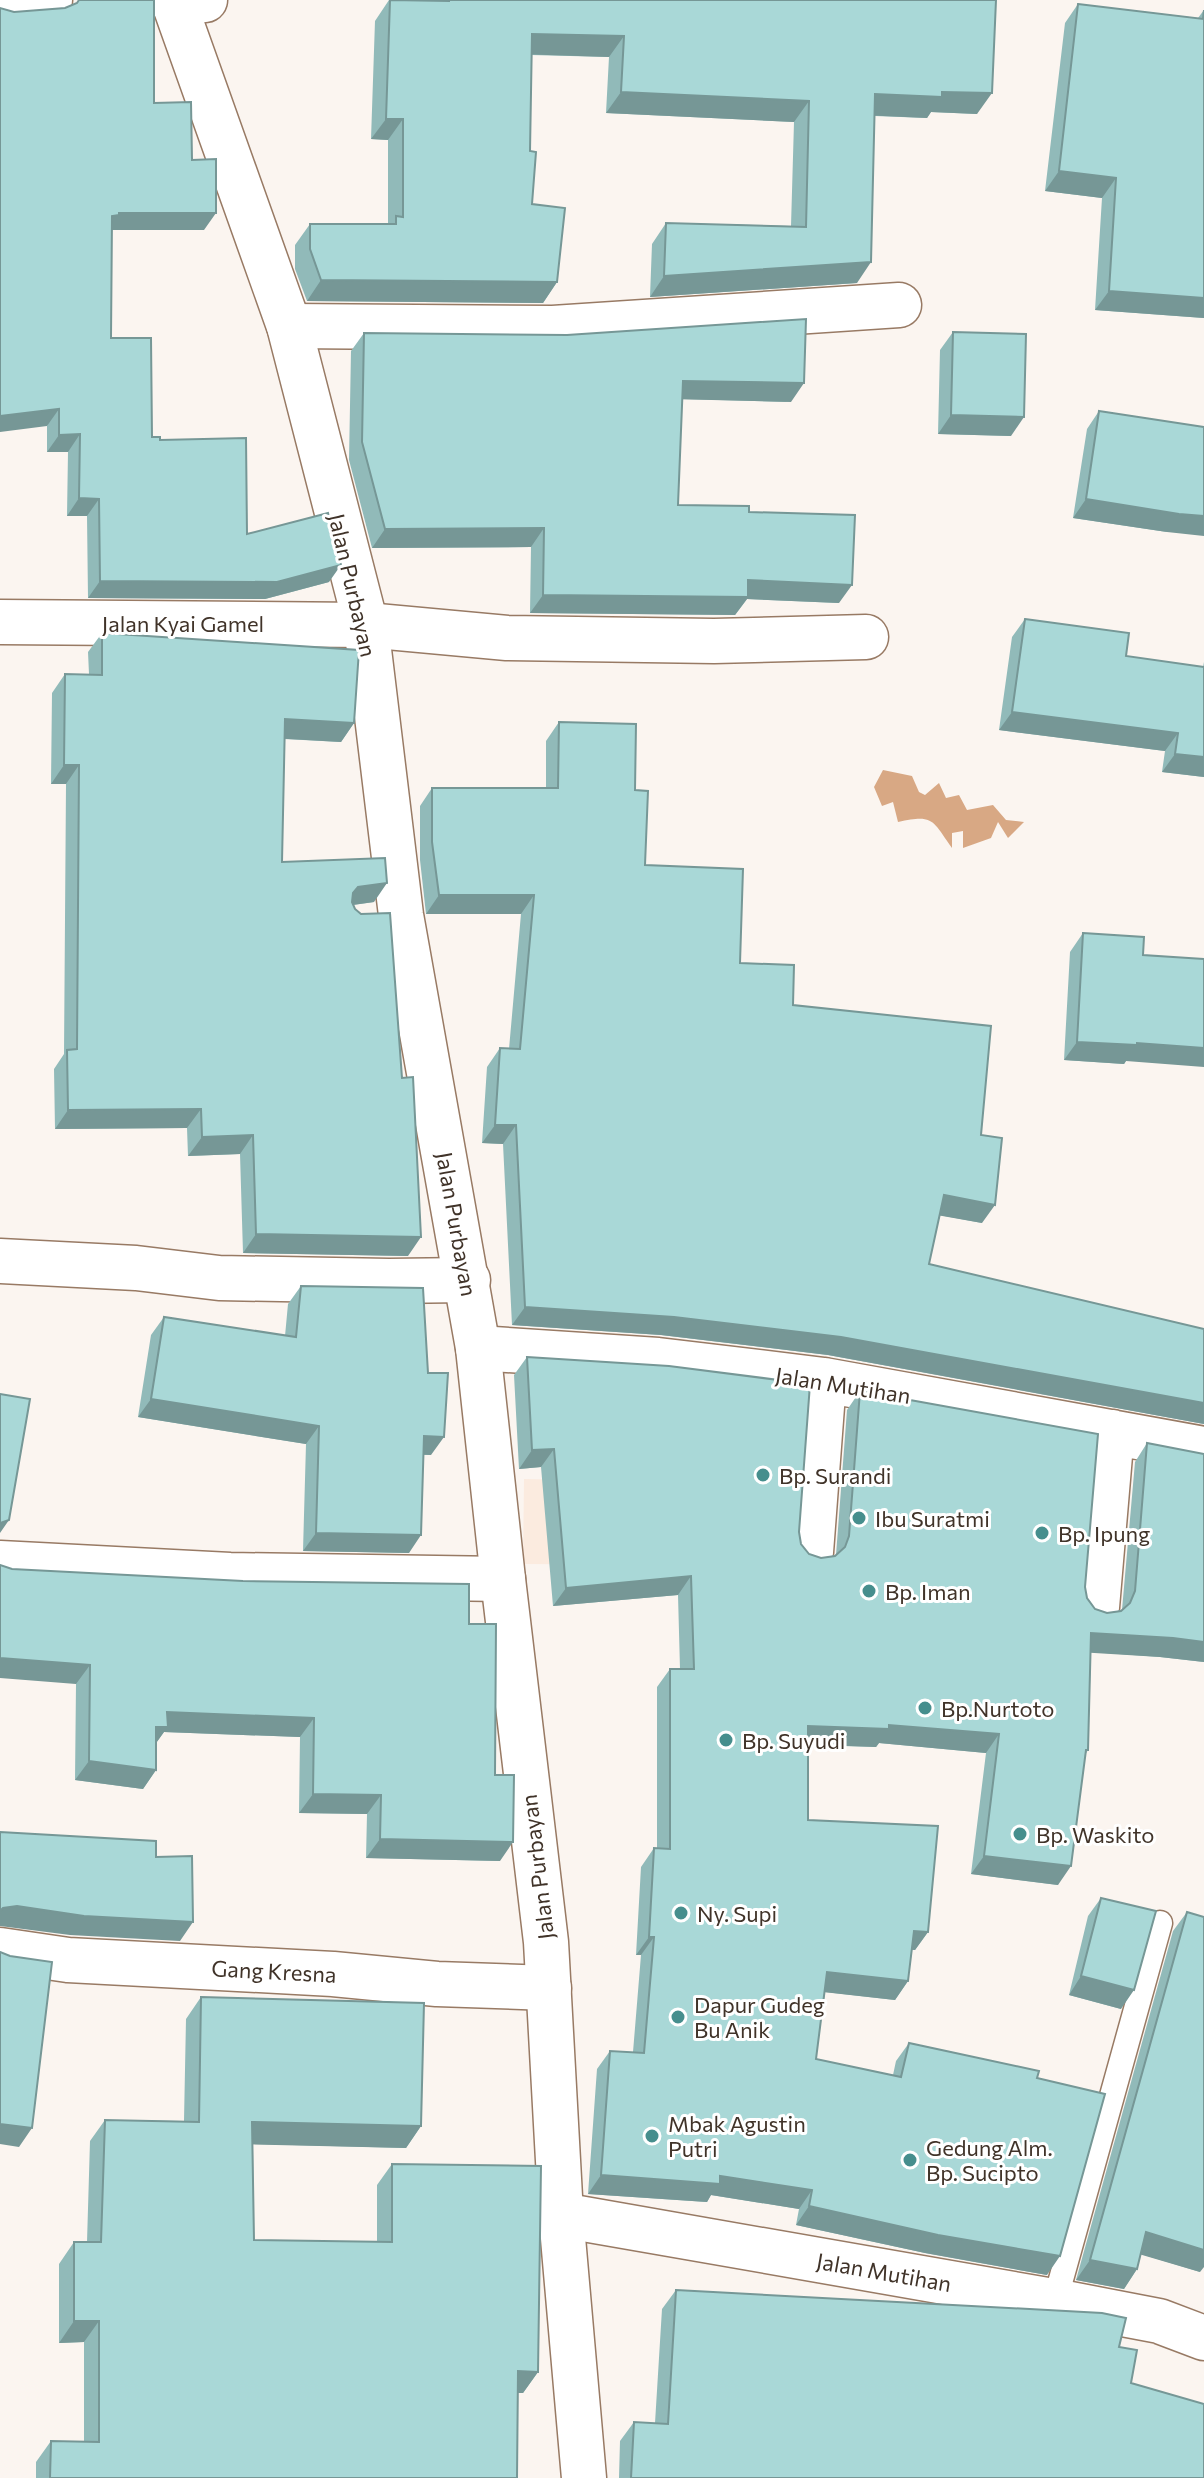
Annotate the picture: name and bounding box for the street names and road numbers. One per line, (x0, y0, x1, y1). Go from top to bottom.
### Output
street label: Jalan Purbayan (323, 511, 383, 659)
street label: Jalan Kyai Gamel (102, 610, 264, 637)
street label: Jalan Purbayan (431, 1150, 483, 1298)
street label: Jalan Mutihan (773, 1361, 913, 1409)
street label: Jalan Purbayan (515, 1793, 559, 1941)
street label: Gang Kresna (211, 1954, 337, 1988)
street label: Jalan Mutihan (814, 2247, 954, 2297)

